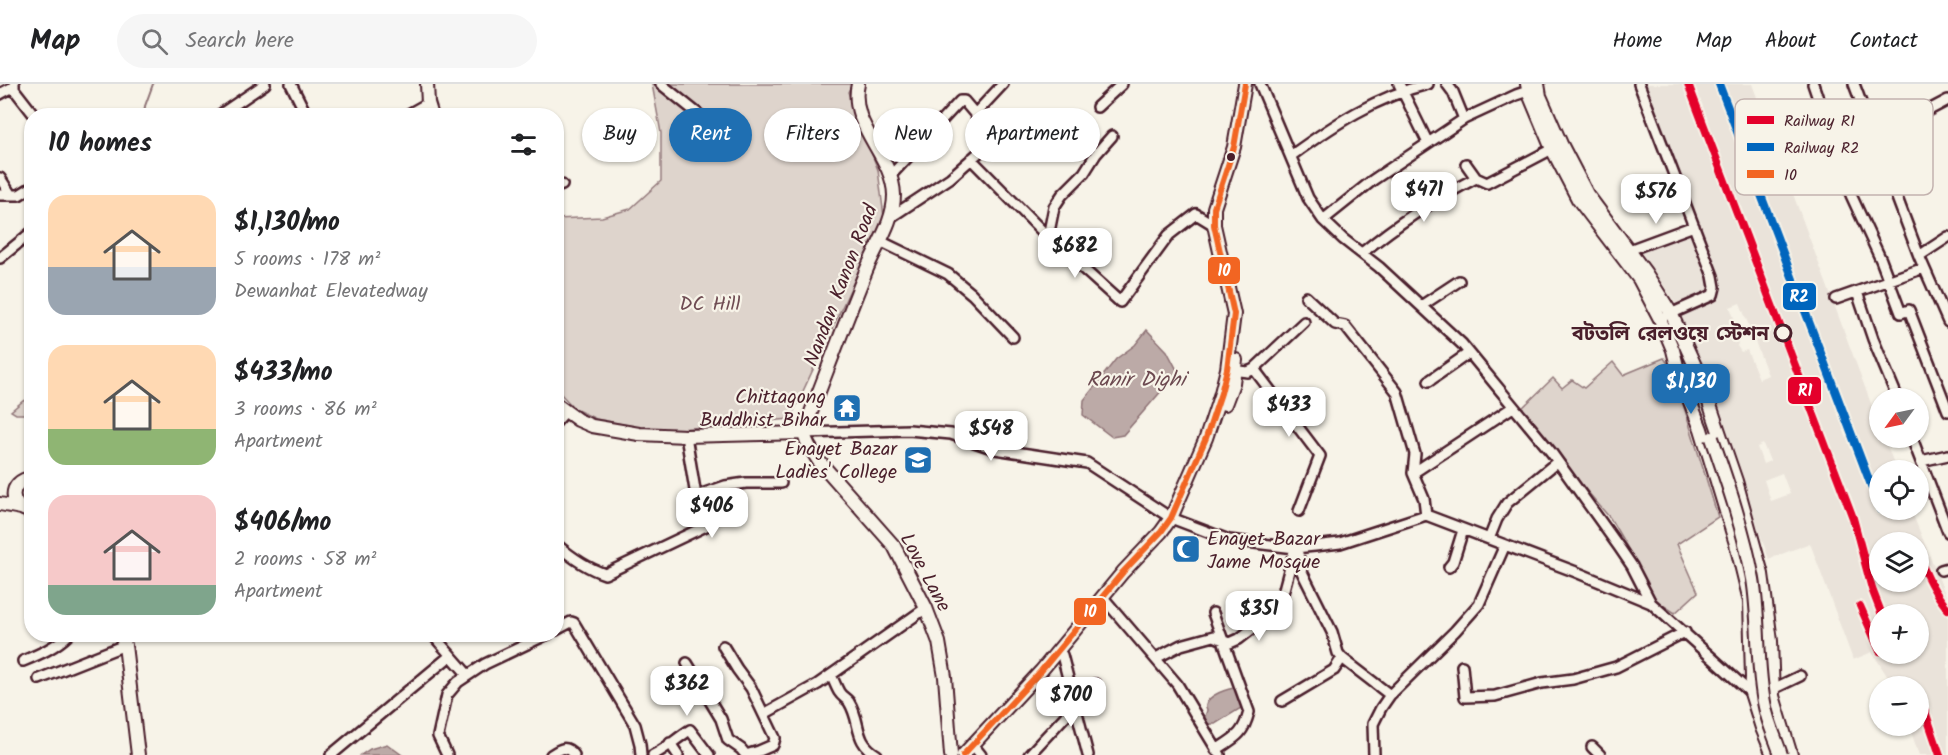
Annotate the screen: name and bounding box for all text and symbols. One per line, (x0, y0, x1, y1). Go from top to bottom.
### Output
search box (117, 14, 537, 68)
text: Map (30, 19, 81, 64)
text: Search here (186, 24, 294, 59)
icon: search (138, 25, 171, 58)
text: Home (1613, 25, 1662, 58)
text: Map (1695, 25, 1732, 58)
text: About (1765, 25, 1816, 58)
text: Contact (1849, 25, 1918, 58)
legend (1735, 99, 1933, 195)
chip: Buy (582, 108, 657, 162)
chip: Rent (669, 108, 752, 162)
chip: Filters (764, 108, 861, 162)
chip: New (873, 108, 953, 162)
chip: Apartment (965, 108, 1100, 162)
text: Railway R1 (1784, 109, 1855, 134)
text: 10 homes (48, 123, 152, 165)
icon: filters (507, 128, 540, 161)
text: Railway R2 (1784, 136, 1859, 161)
unlabelled marker (1225, 151, 1237, 163)
text: 10 (1784, 163, 1797, 188)
pin: $471 (1388, 172, 1460, 223)
pin: $576 (1620, 174, 1692, 225)
text: $471 (1405, 175, 1443, 207)
text: $576 (1635, 177, 1677, 209)
street label: Nandan Kanon Road (796, 199, 888, 371)
text: $1,130/mo (234, 202, 340, 244)
icon: home (96, 219, 168, 291)
pin: $682 (1039, 228, 1111, 279)
text: $682 (1052, 231, 1098, 263)
text: 5 rooms · 178 m² (234, 244, 380, 276)
line badge: 10 (1207, 256, 1241, 285)
text: 10 (1217, 259, 1231, 284)
text: Dewanhat Elevatedway (234, 276, 428, 308)
line badge: R2 (1782, 282, 1817, 311)
text: R2 (1790, 285, 1808, 310)
park label: DC Hill (680, 289, 741, 321)
place label: বটতলি রেলওয়ে স্টেশন (1571, 319, 1770, 351)
marker: বটতলি রেলওয়ে স্টেশন (1774, 324, 1792, 342)
text: $433/mo (234, 352, 333, 394)
water label: Ranir Dighi (1087, 364, 1189, 397)
pin: $1,130 (1642, 364, 1740, 415)
text: $1,130 (1666, 367, 1716, 399)
icon: home (96, 369, 168, 441)
line badge: R1 (1787, 376, 1822, 405)
text: R1 (1798, 379, 1812, 404)
place label: Chittagong Buddhist Bihar (700, 382, 827, 437)
pin: $433 (1253, 387, 1325, 438)
north arrow (1869, 388, 1929, 448)
map controls (1869, 388, 1929, 736)
text: $433 (1267, 390, 1311, 422)
temple icon: Chittagong Buddhist Bihar (831, 392, 863, 424)
text: 3 rooms · 86 m² (234, 394, 377, 426)
pin: $548 (955, 411, 1027, 462)
text: $548 (969, 414, 1013, 446)
text: Apartment (234, 426, 323, 458)
place label: Enayet Bazar Ladies' College (775, 434, 898, 489)
school or university icon: Enayet Bazar Ladies' College (902, 444, 934, 476)
button: locate (1869, 460, 1929, 520)
pin: $406 (676, 488, 748, 539)
text: $406 (690, 491, 734, 523)
text: $406/mo (234, 502, 331, 544)
icon: home (96, 519, 168, 591)
place label: Enayet Bazar Jame Mosque (1207, 524, 1321, 579)
street label: Love Lane (890, 528, 958, 618)
button: layers (1869, 532, 1929, 592)
mosque icon: Enayet Bazar Jame Mosque (1170, 533, 1202, 565)
text: 2 rooms · 58 m² (234, 544, 376, 576)
text: Apartment (234, 576, 323, 608)
pin: $351 (1223, 591, 1295, 642)
text: $351 (1240, 594, 1278, 626)
line badge: 10 (1073, 597, 1107, 626)
text: 10 (1083, 600, 1097, 625)
button: + (1869, 604, 1929, 664)
pin: $362 (651, 666, 723, 717)
text: $362 (664, 669, 710, 701)
button: − (1869, 676, 1929, 736)
pin: $700 (1035, 677, 1107, 728)
text: $700 (1050, 680, 1092, 712)

